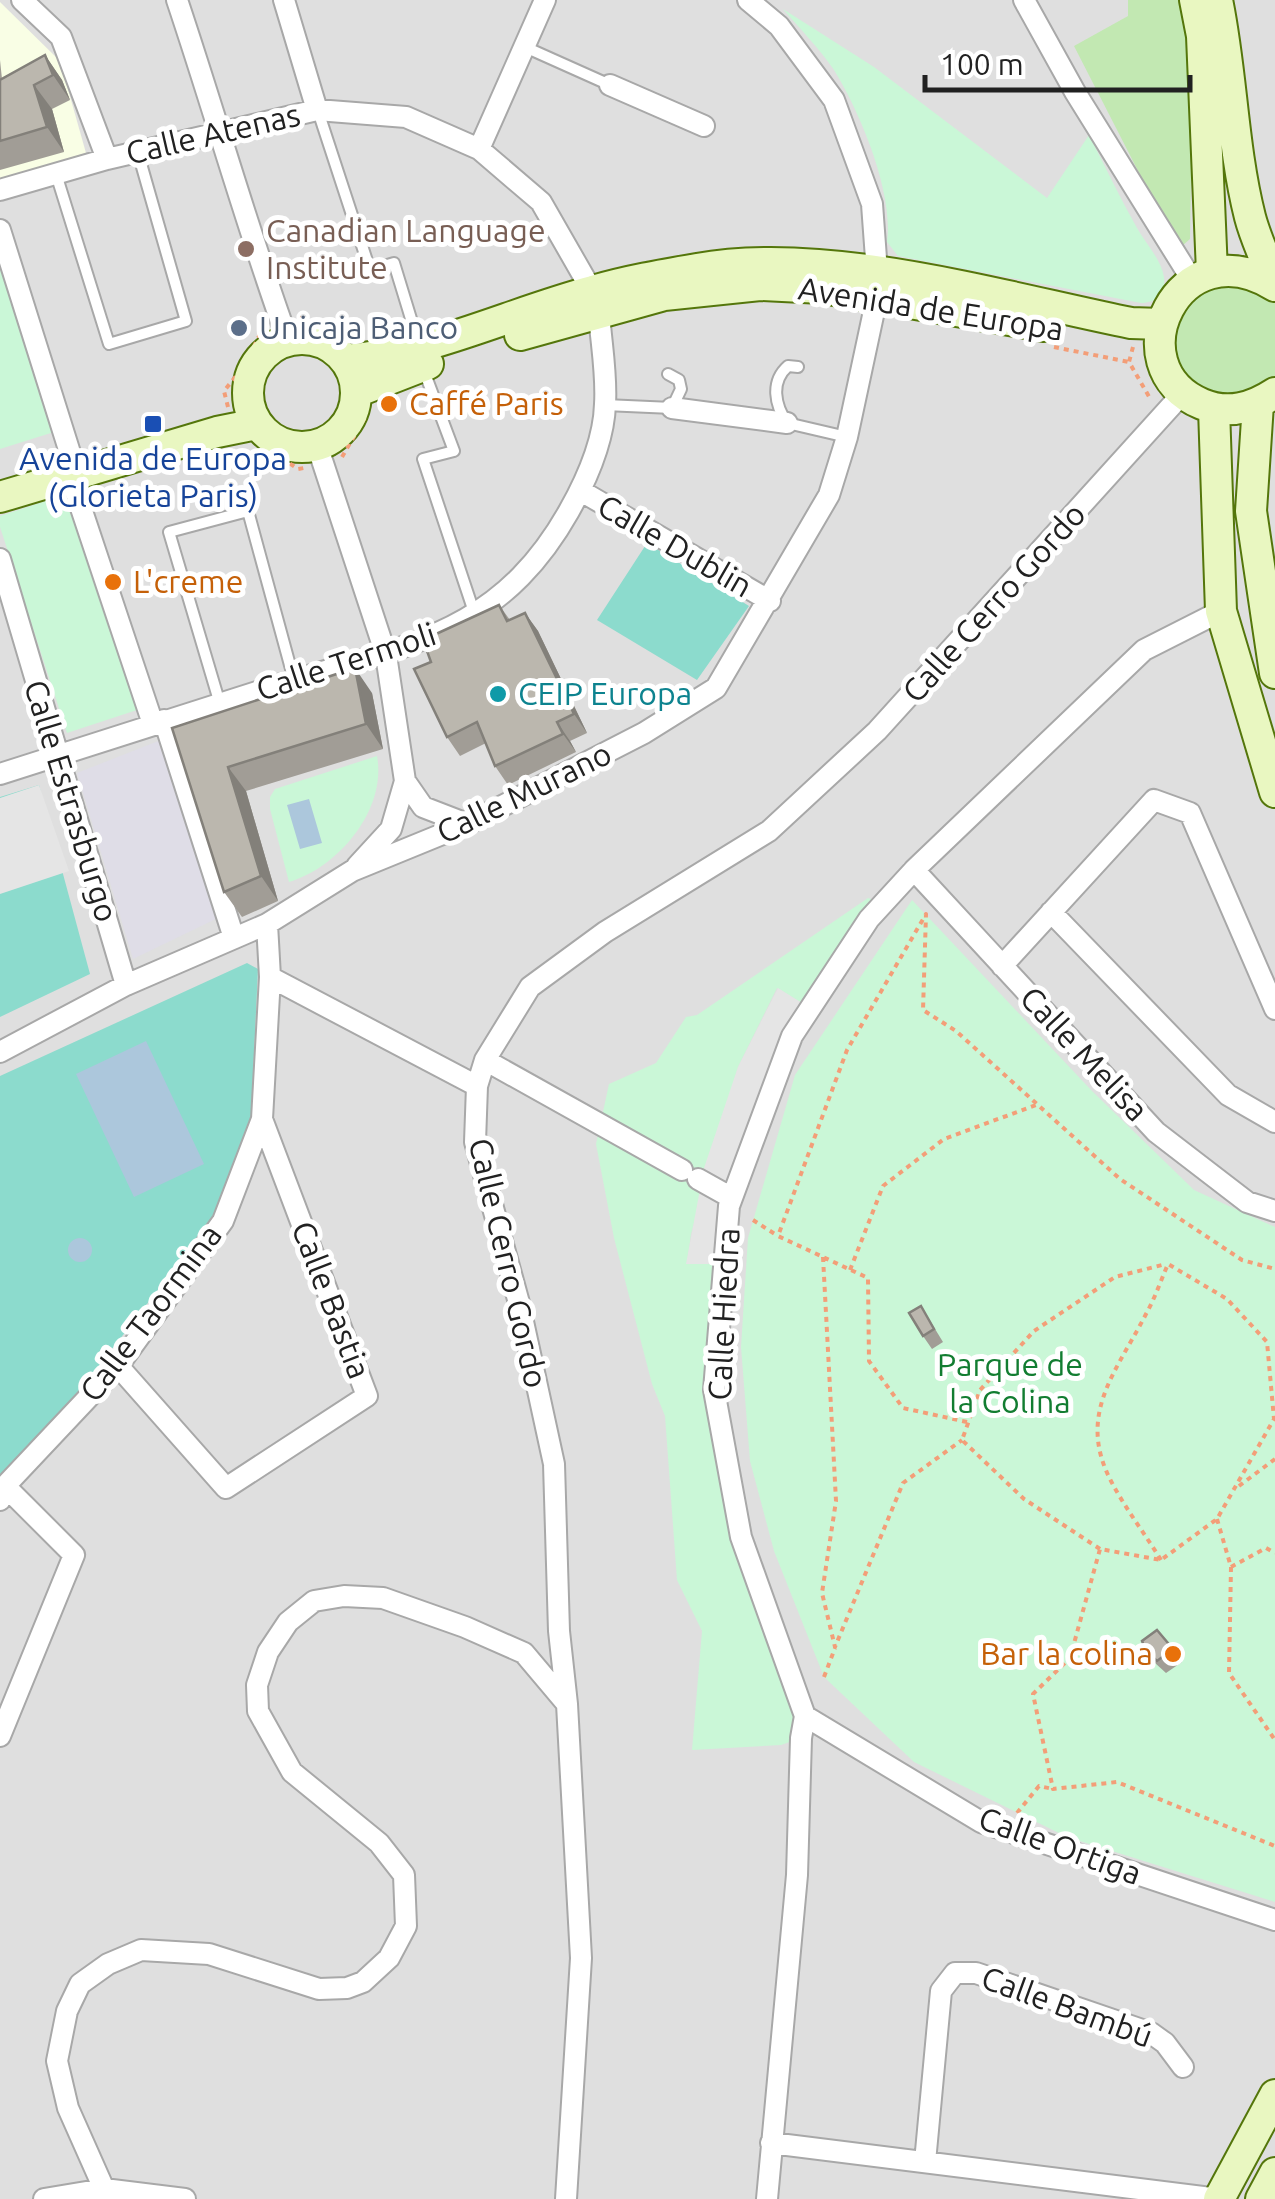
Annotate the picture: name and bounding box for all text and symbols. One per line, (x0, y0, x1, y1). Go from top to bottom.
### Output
scale bar (925, 30, 1190, 92)
text: 100 m (940, 47, 1024, 81)
street label: Calle Atenas (122, 96, 303, 171)
place label: Canadian Language Institute (266, 212, 546, 285)
marker: Canadian Language Institute (235, 238, 257, 260)
street label: Avenida de Europa (796, 269, 1066, 347)
place label: Unicaja Banco (259, 309, 458, 345)
marker: Unicaja Banco (228, 317, 250, 339)
place label: Caffé Paris (409, 385, 564, 421)
marker: Caffé Paris (378, 393, 400, 415)
marker: Avenida de Europa (Glorieta Paris) (142, 413, 164, 435)
place label: Avenida de Europa (Glorieta Paris) (19, 440, 287, 513)
street label: Calle Dublin (592, 487, 759, 604)
street label: Calle Cerro Gordo (895, 496, 1092, 709)
place label: L'creme (133, 563, 243, 599)
marker: L'creme (102, 571, 124, 593)
street label: Calle Termoli (251, 615, 440, 707)
street label: Calle Estrasburgo (18, 675, 126, 926)
place label: CEIP Europa (518, 675, 692, 711)
marker: CEIP Europa (487, 683, 509, 705)
street label: Calle Murano (431, 734, 617, 850)
street label: Calle Melisa (1014, 979, 1156, 1128)
street label: Calle Cerro Gordo (463, 1135, 555, 1391)
street label: Calle Bastia (286, 1216, 378, 1383)
street label: Calle Taormina (72, 1217, 228, 1408)
street label: Calle Hiedra (701, 1227, 746, 1401)
park label: Parque de la Colina (937, 1346, 1083, 1419)
place label: Bar la colina (980, 1635, 1153, 1671)
marker: Bar la colina (1162, 1643, 1184, 1665)
street label: Calle Ortiga (974, 1799, 1146, 1891)
street label: Calle Bambú (977, 1958, 1158, 2054)

